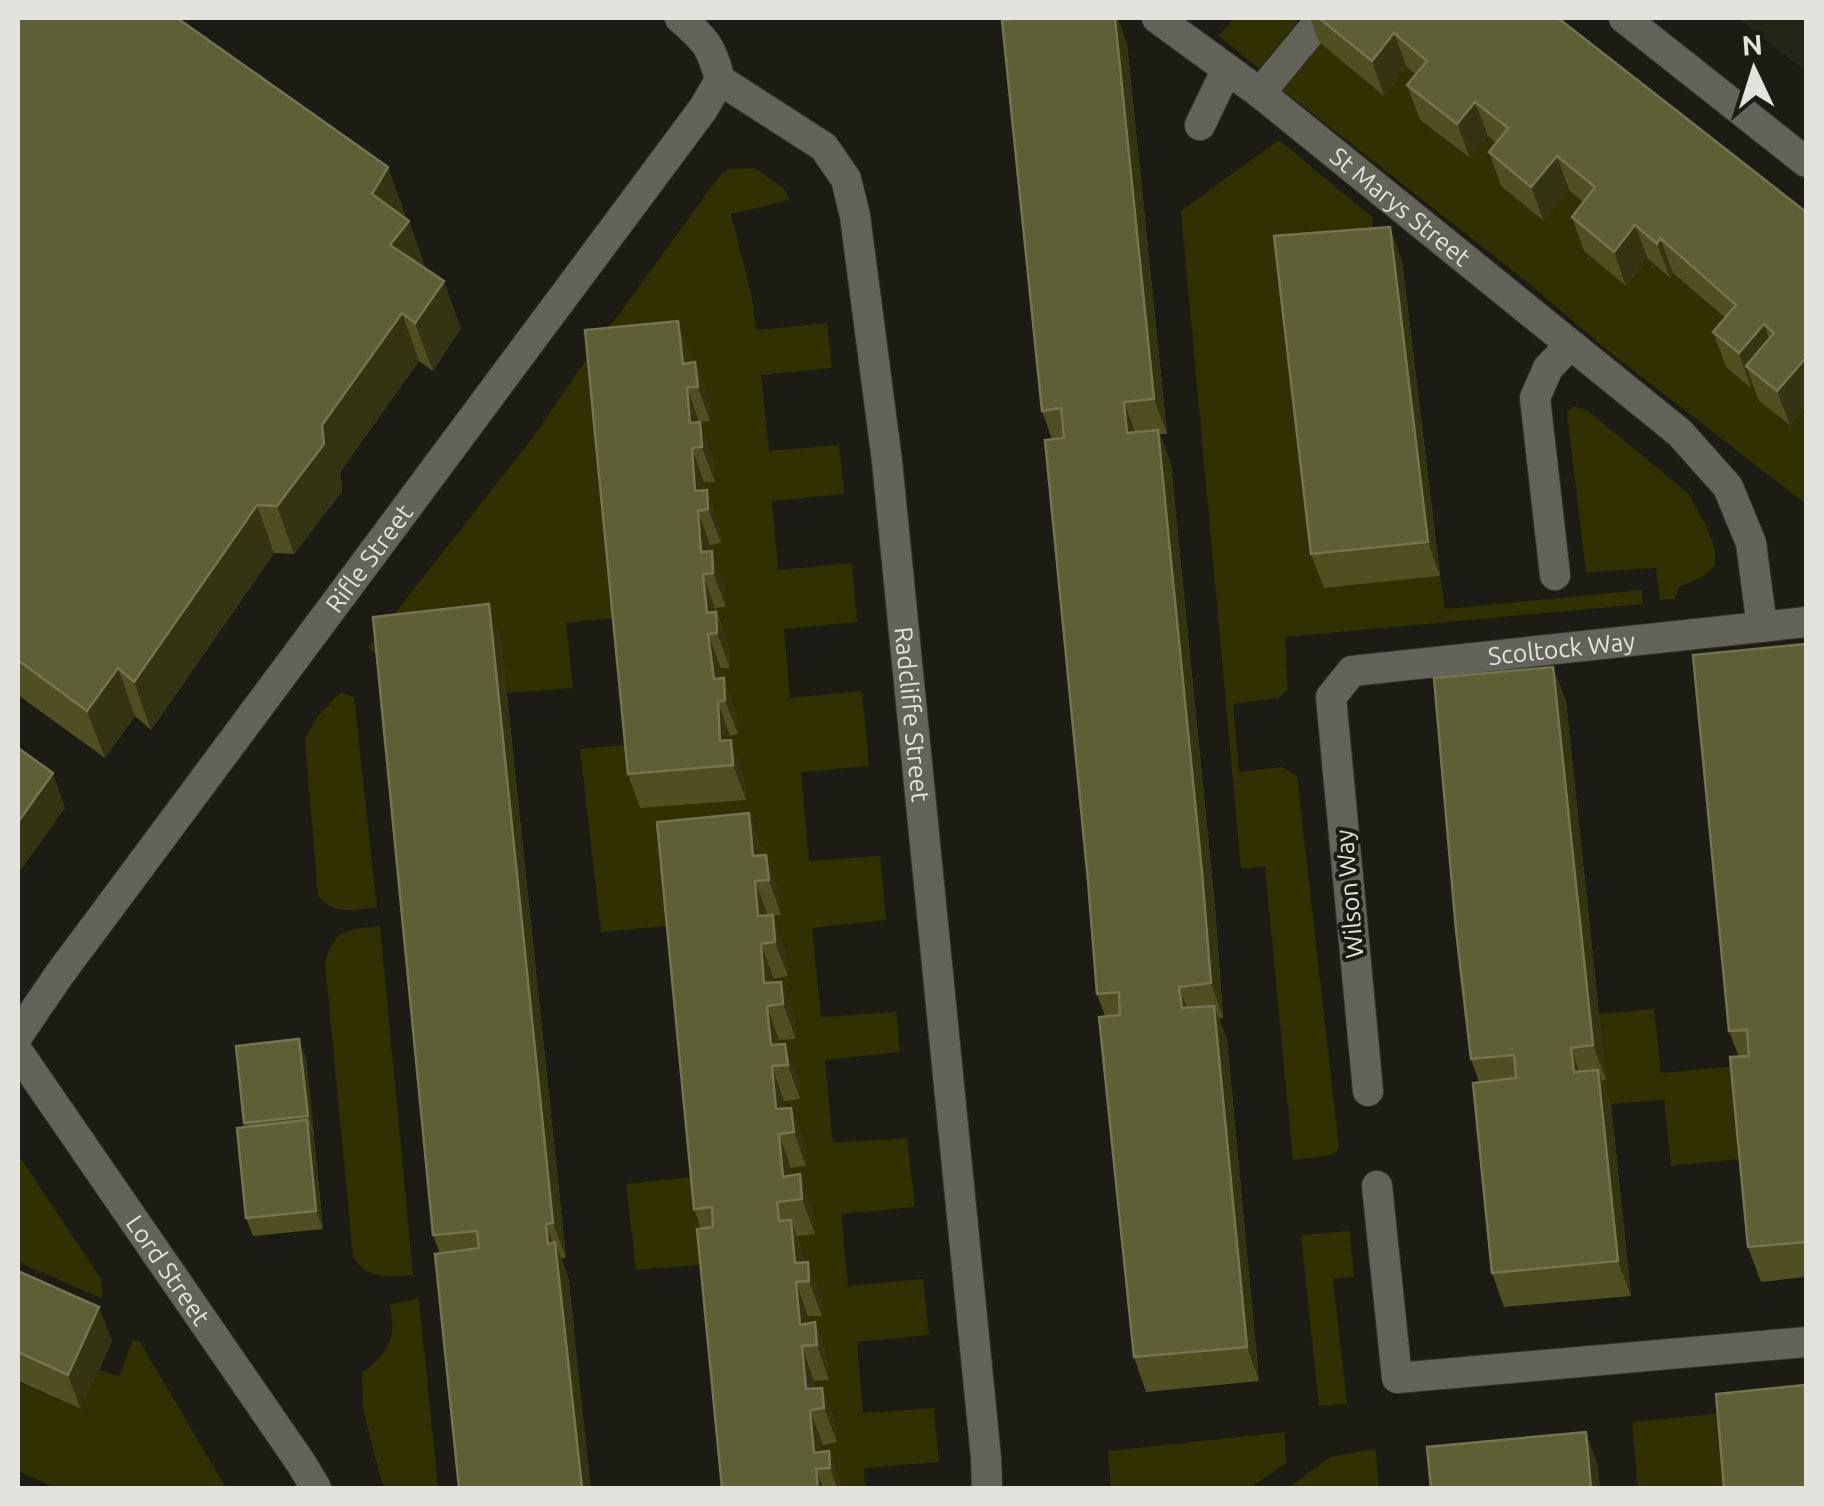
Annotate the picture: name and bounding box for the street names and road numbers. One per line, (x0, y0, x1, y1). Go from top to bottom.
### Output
street label: St Marys Street (1325, 142, 1476, 272)
street label: Rifle Street (320, 499, 418, 618)
street label: Radcliffe Street (890, 626, 935, 803)
street label: Scoltock Way (1487, 627, 1637, 670)
street label: Wilson Way (1329, 828, 1369, 960)
street label: Lord Street (121, 1210, 216, 1331)

